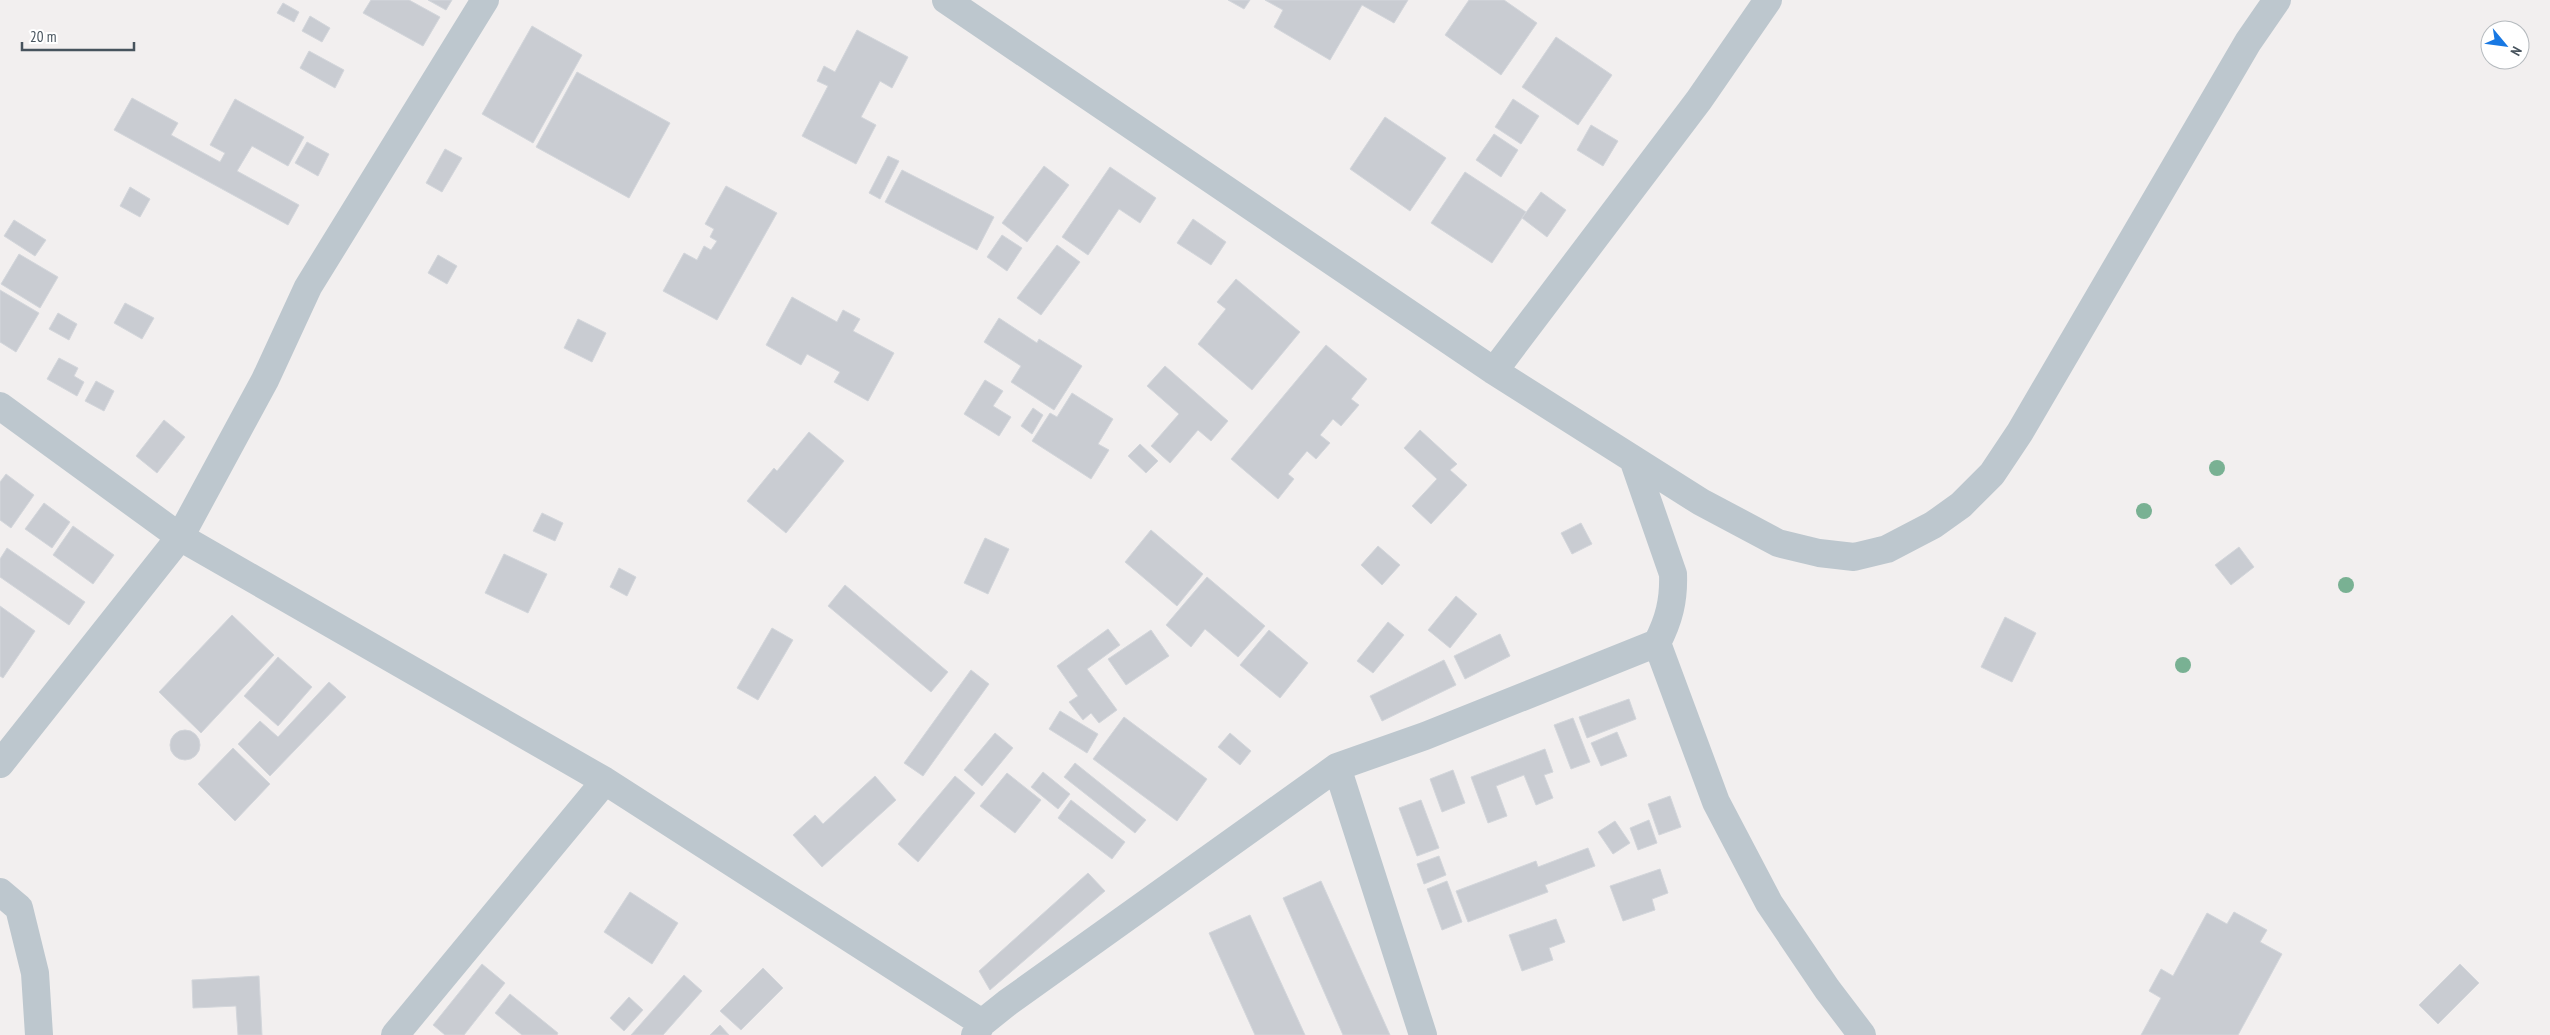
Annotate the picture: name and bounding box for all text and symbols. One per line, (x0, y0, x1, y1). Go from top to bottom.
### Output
scale bar (22, 20, 135, 52)
north arrow (2480, 20, 2530, 70)
text: 20 m (30, 27, 56, 46)
text: N (2507, 44, 2526, 59)

